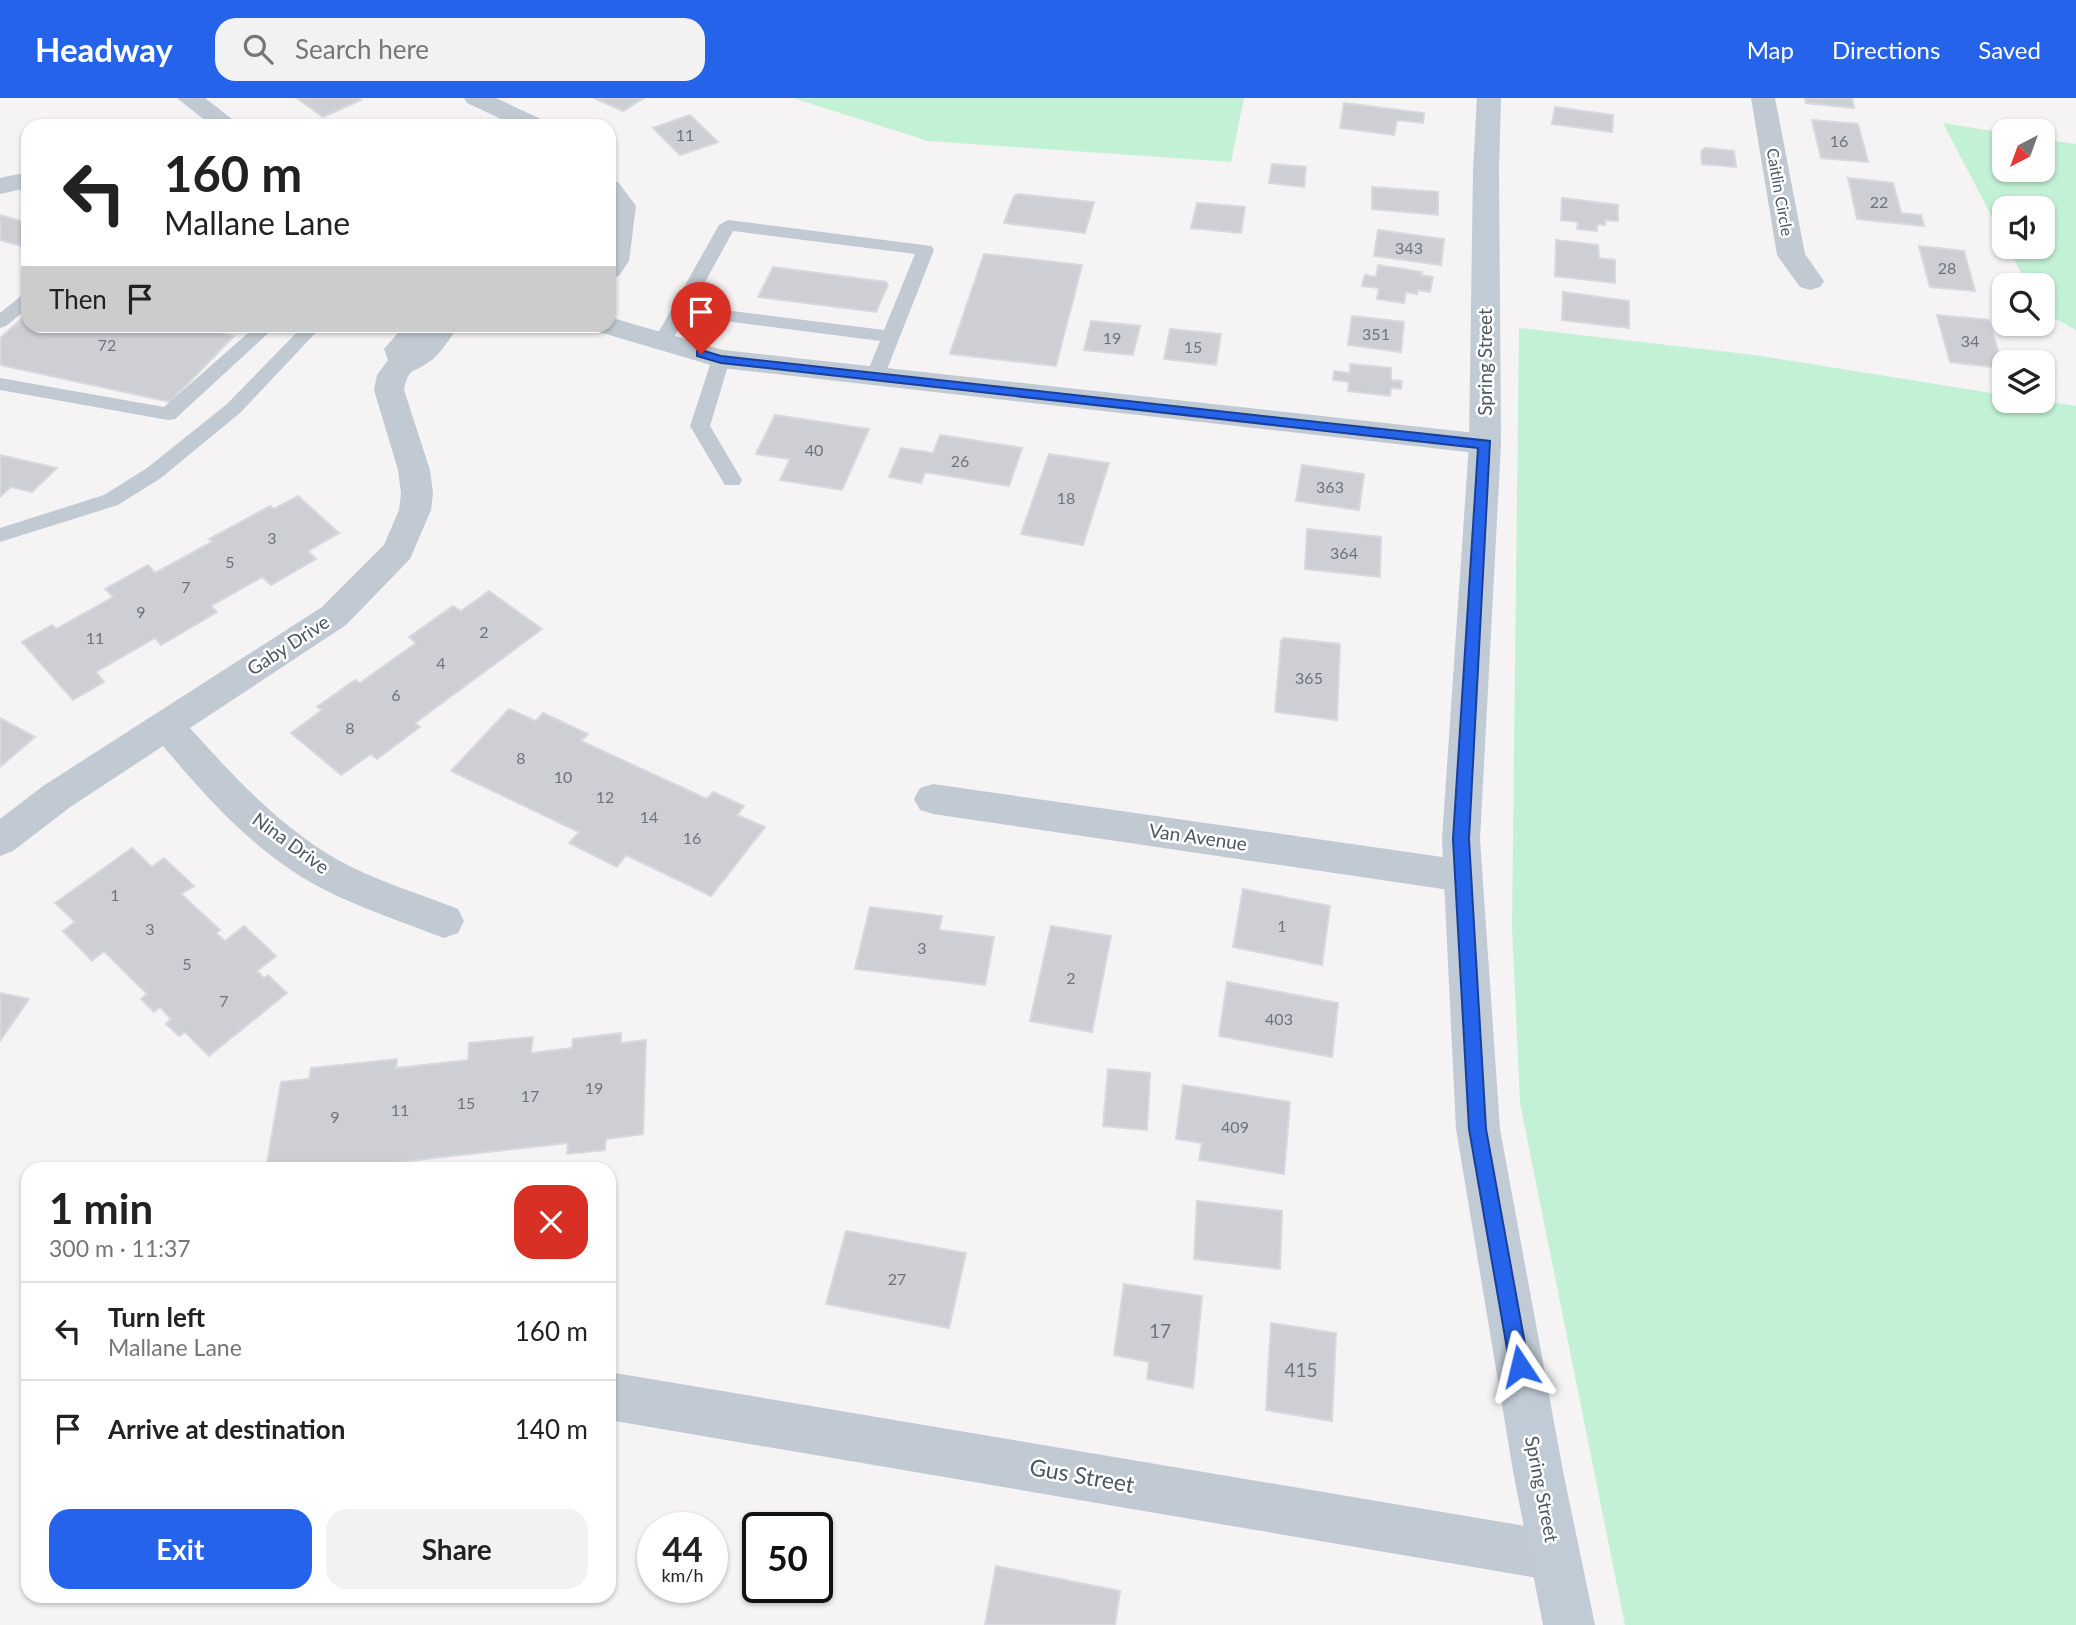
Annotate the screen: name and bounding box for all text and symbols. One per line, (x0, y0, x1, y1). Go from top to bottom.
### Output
search box (215, 18, 705, 81)
text: Headway (35, 29, 173, 69)
icon: search (239, 30, 277, 68)
text: Search here (295, 33, 429, 65)
text: Map (1747, 35, 1794, 64)
text: Directions (1832, 35, 1940, 64)
text: Saved (1978, 35, 2041, 64)
north arrow (1992, 119, 2054, 182)
map controls (1992, 119, 2055, 413)
house number: 11 (676, 125, 694, 144)
house number: 16 (1830, 131, 1848, 150)
text: 160 m (164, 144, 302, 202)
icon: left (49, 147, 140, 238)
street label: Caitlin Circle (1763, 147, 1798, 237)
house number: 22 (1870, 192, 1888, 211)
button: sound (1992, 196, 2055, 259)
text: Mallane Lane (164, 203, 350, 242)
house number: 343 (1395, 238, 1423, 257)
house number: 28 (1938, 258, 1956, 277)
button: search (1992, 273, 2055, 336)
icon: arrive (121, 280, 159, 318)
pin (671, 282, 731, 354)
text: Then (49, 283, 107, 315)
icon: arrive (682, 293, 720, 331)
street label: Spring Street (1473, 308, 1496, 416)
house number: 351 (1362, 324, 1390, 343)
house number: 19 (1103, 328, 1121, 347)
house number: 34 (1961, 331, 1979, 350)
house number: 72 (98, 335, 116, 354)
house number: 15 (1184, 337, 1202, 356)
button: layers (1992, 350, 2055, 413)
house number: 40 (805, 440, 823, 459)
house number: 26 (951, 451, 969, 470)
house number: 363 (1316, 477, 1344, 496)
house number: 18 (1057, 488, 1075, 507)
house number: 3 (267, 528, 277, 547)
house number: 364 (1330, 543, 1358, 562)
house number: 5 (225, 552, 235, 571)
house number: 7 (181, 577, 191, 596)
house number: 9 (136, 602, 146, 621)
street label: Gaby Drive (242, 610, 333, 680)
house number: 2 (479, 622, 489, 641)
house number: 11 (86, 628, 104, 647)
house number: 4 (436, 653, 446, 672)
house number: 365 (1295, 668, 1323, 687)
house number: 6 (391, 685, 401, 704)
house number: 8 (345, 718, 355, 737)
house number: 8 (516, 748, 526, 767)
house number: 10 (554, 767, 572, 786)
house number: 12 (596, 787, 614, 806)
street label: Nina Drive (248, 807, 334, 878)
house number: 14 (640, 807, 658, 826)
street label: Van Avenue (1148, 818, 1249, 855)
house number: 16 (683, 828, 701, 847)
house number: 1 (110, 885, 120, 904)
house number: 1 (1277, 916, 1287, 935)
house number: 3 (145, 919, 155, 938)
house number: 3 (917, 938, 927, 957)
house number: 5 (182, 954, 192, 973)
house number: 2 (1066, 968, 1076, 987)
house number: 7 (219, 991, 229, 1010)
house number: 403 (1265, 1009, 1293, 1028)
house number: 19 (585, 1078, 603, 1097)
house number: 17 (521, 1086, 539, 1105)
house number: 15 (457, 1093, 475, 1112)
house number: 11 (391, 1100, 409, 1119)
house number: 9 (330, 1107, 340, 1126)
house number: 409 (1221, 1117, 1249, 1136)
text: 1 min (49, 1183, 153, 1233)
button: close (514, 1185, 588, 1259)
text: 300 m · 11:37 (49, 1234, 191, 1262)
house number: 27 (888, 1269, 906, 1288)
text: Turn left (108, 1301, 205, 1333)
icon: left (49, 1312, 87, 1350)
text: 160 m (515, 1315, 588, 1347)
house number: 17 (1149, 1319, 1171, 1342)
position arrow (1483, 1329, 1557, 1403)
text: Mallane Lane (108, 1333, 242, 1361)
house number: 415 (1284, 1358, 1318, 1381)
icon: arrive (49, 1410, 87, 1448)
text: Arrive at destination (108, 1413, 345, 1445)
text: 140 m (515, 1413, 588, 1445)
street label: Spring Street (1521, 1434, 1564, 1544)
street label: Gus Street (1028, 1452, 1137, 1498)
button: Exit (49, 1509, 312, 1589)
button: Share (326, 1509, 588, 1589)
speed limit sign: 50 (742, 1512, 833, 1603)
text: 44 (662, 1527, 703, 1569)
text: km/h (661, 1564, 704, 1586)

